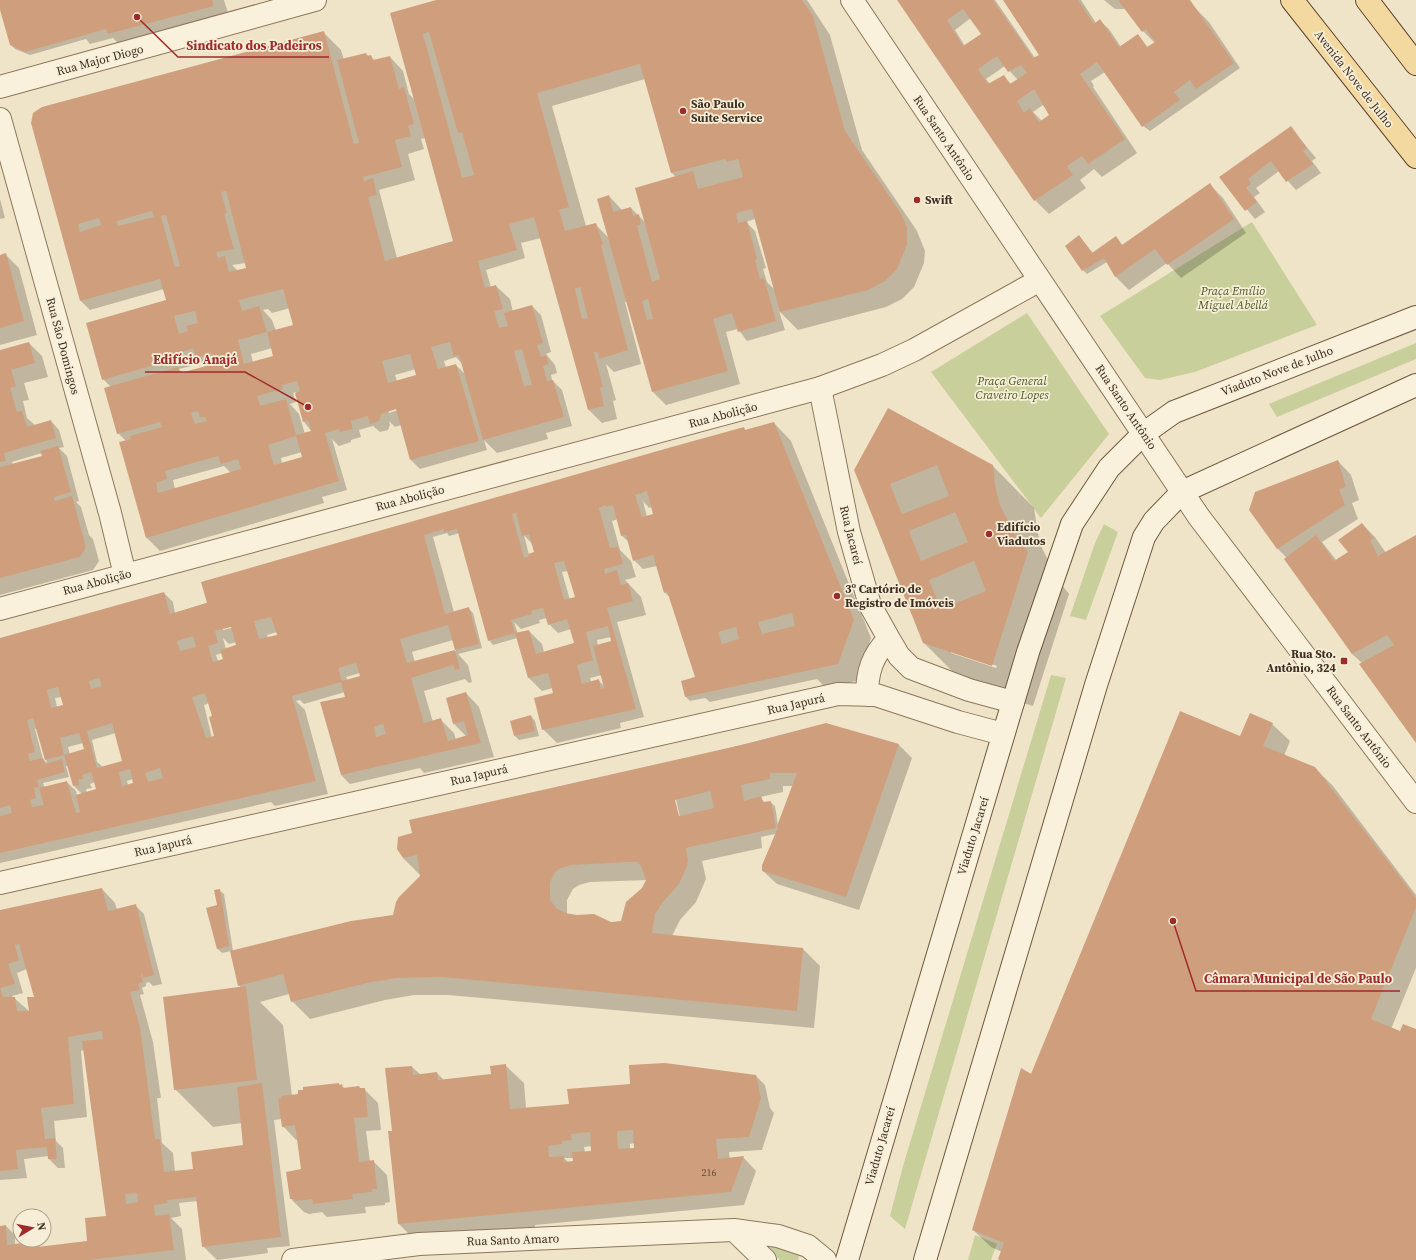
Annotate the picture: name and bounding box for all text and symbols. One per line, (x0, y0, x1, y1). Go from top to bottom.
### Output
street label: Avenida Nove de Julho (1311, 27, 1397, 131)
callout: Sindicato dos Padeiros (178, 32, 329, 57)
text: Sindicato dos Padeiros (186, 37, 322, 54)
street label: Rua Major Diogo (55, 41, 146, 79)
street label: Rua Santo Antônio (910, 92, 979, 184)
place label: São Paulo Suite Service (691, 96, 763, 126)
marker: São Paulo Suite Service (678, 106, 688, 116)
place label: Swift (925, 192, 954, 208)
marker: Swift (912, 195, 922, 205)
park label: Praça Emílio Miguel Abellá (1197, 283, 1269, 313)
street label: Rua São Domingos (42, 296, 84, 396)
street label: Viaduto Nove de Julho (1219, 342, 1336, 400)
callout: Edifício Anajá (145, 347, 245, 372)
text: Edifício Anajá (153, 351, 237, 368)
street label: Rua Santo Antônio (1092, 361, 1161, 453)
park label: Praça General Craveiro Lopes (976, 373, 1049, 403)
street label: Rua Abolição (687, 398, 760, 432)
street label: Rua Abolição (374, 481, 447, 515)
street label: Rua Jacareí (836, 504, 866, 567)
place label: Edifício Viadutos (997, 519, 1046, 549)
marker: Edifício Viadutos (984, 529, 994, 539)
street label: Rua Abolição (61, 565, 134, 599)
place label: 3º Cartório de Registro de Imóveis (845, 581, 954, 611)
marker: 3º Cartório de Registro de Imóveis (832, 591, 842, 601)
place label: Rua Sto. Antônio, 324 (1266, 646, 1336, 676)
marker: Rua Sto. Antônio, 324 (1339, 656, 1349, 666)
street label: Rua Santo Antônio (1323, 683, 1396, 772)
street label: Rua Japurá (766, 689, 827, 718)
street label: Rua Japurá (449, 760, 510, 789)
street label: Viaduto Jacareí (953, 794, 993, 877)
street label: Rua Japurá (133, 831, 194, 860)
callout: Câmara Municipal de São Paulo (1196, 966, 1400, 991)
text: Câmara Municipal de São Paulo (1204, 970, 1392, 987)
street label: Viaduto Jacareí (861, 1104, 899, 1187)
house number: 216 (702, 1166, 717, 1179)
north arrow (12, 1208, 52, 1248)
text: N (33, 1221, 49, 1232)
street label: Rua Santo Amaro (466, 1230, 560, 1250)

